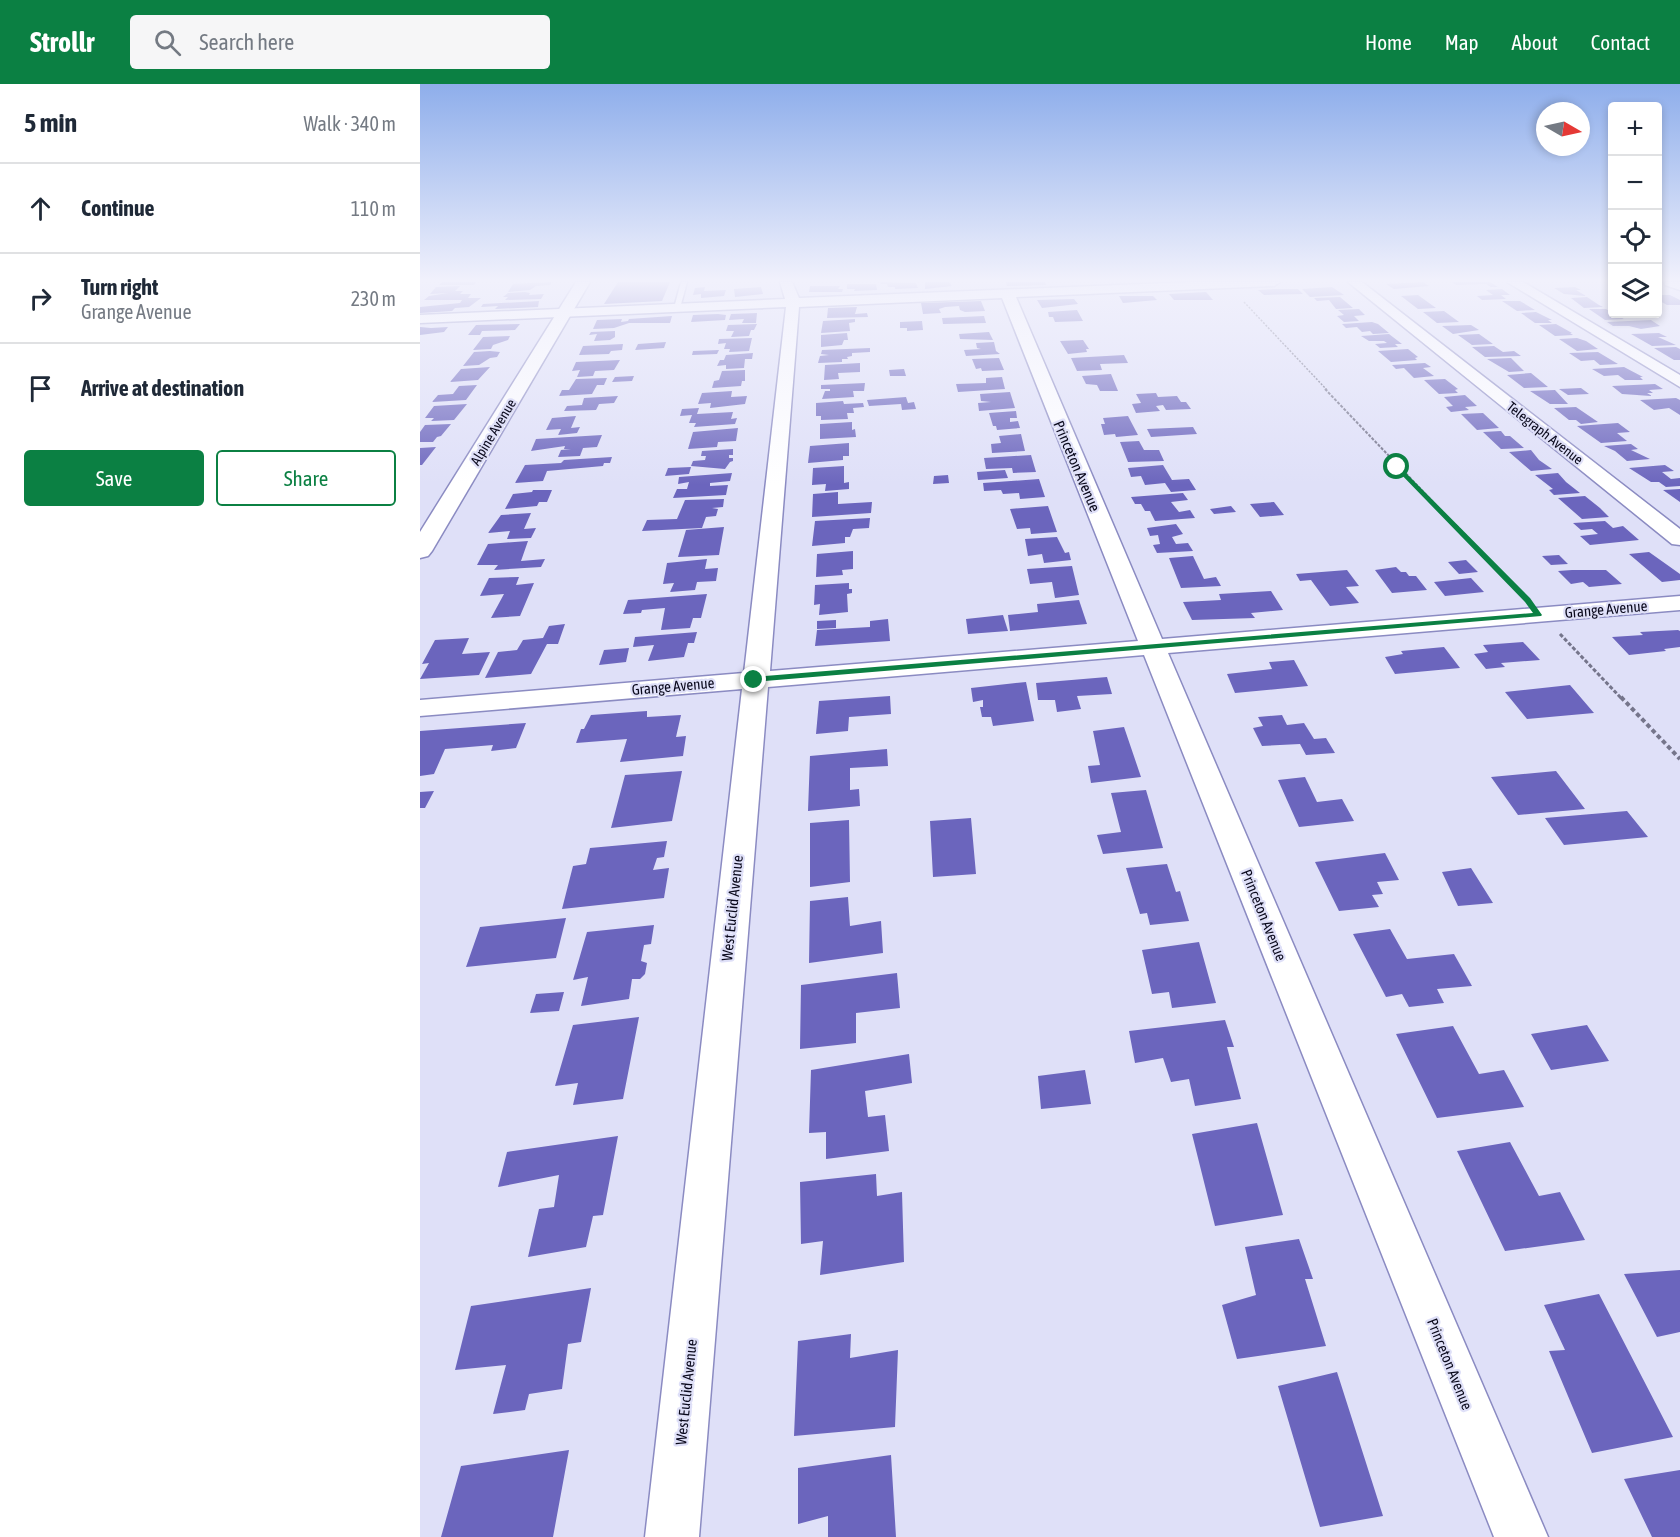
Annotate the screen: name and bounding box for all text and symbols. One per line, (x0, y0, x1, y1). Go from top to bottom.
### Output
search box (130, 15, 550, 69)
text: Strollr (30, 26, 94, 58)
icon: search (151, 26, 184, 59)
text: Search here (199, 29, 294, 55)
text: Home (1365, 30, 1412, 54)
text: Map (1445, 30, 1479, 54)
text: About (1512, 30, 1558, 54)
text: Contact (1591, 30, 1650, 54)
north arrow (1536, 102, 1590, 156)
map controls (1608, 102, 1662, 318)
button: + (1608, 102, 1662, 156)
text: 5 min (24, 108, 77, 138)
text: Walk · 340 m (304, 112, 396, 135)
button: − (1608, 156, 1662, 210)
icon: ahead (24, 192, 57, 225)
text: Continue (81, 195, 155, 221)
text: 110 m (351, 197, 396, 220)
button: locate (1608, 210, 1662, 264)
button: layers (1608, 264, 1662, 318)
text: Turn right (81, 274, 158, 300)
icon: right (24, 282, 57, 315)
text: 230 m (351, 287, 396, 310)
text: Grange Avenue (81, 300, 191, 323)
icon: arrive (24, 372, 57, 405)
text: Arrive at destination (81, 375, 244, 401)
street label: Alpine Avenue (467, 396, 519, 468)
street label: Telegraph Avenue (1504, 398, 1586, 468)
street label: Princeton Avenue (1050, 418, 1104, 514)
button: Save (24, 450, 204, 506)
button: Share (216, 450, 396, 506)
route start (1383, 453, 1409, 479)
street label: Grange Avenue (1564, 597, 1648, 621)
route end (740, 666, 766, 692)
street label: Grange Avenue (631, 674, 715, 698)
street label: West Euclid Avenue (718, 854, 746, 962)
street label: Princeton Avenue (1238, 867, 1290, 963)
street label: Princeton Avenue (1424, 1316, 1476, 1412)
street label: West Euclid Avenue (672, 1338, 700, 1446)

